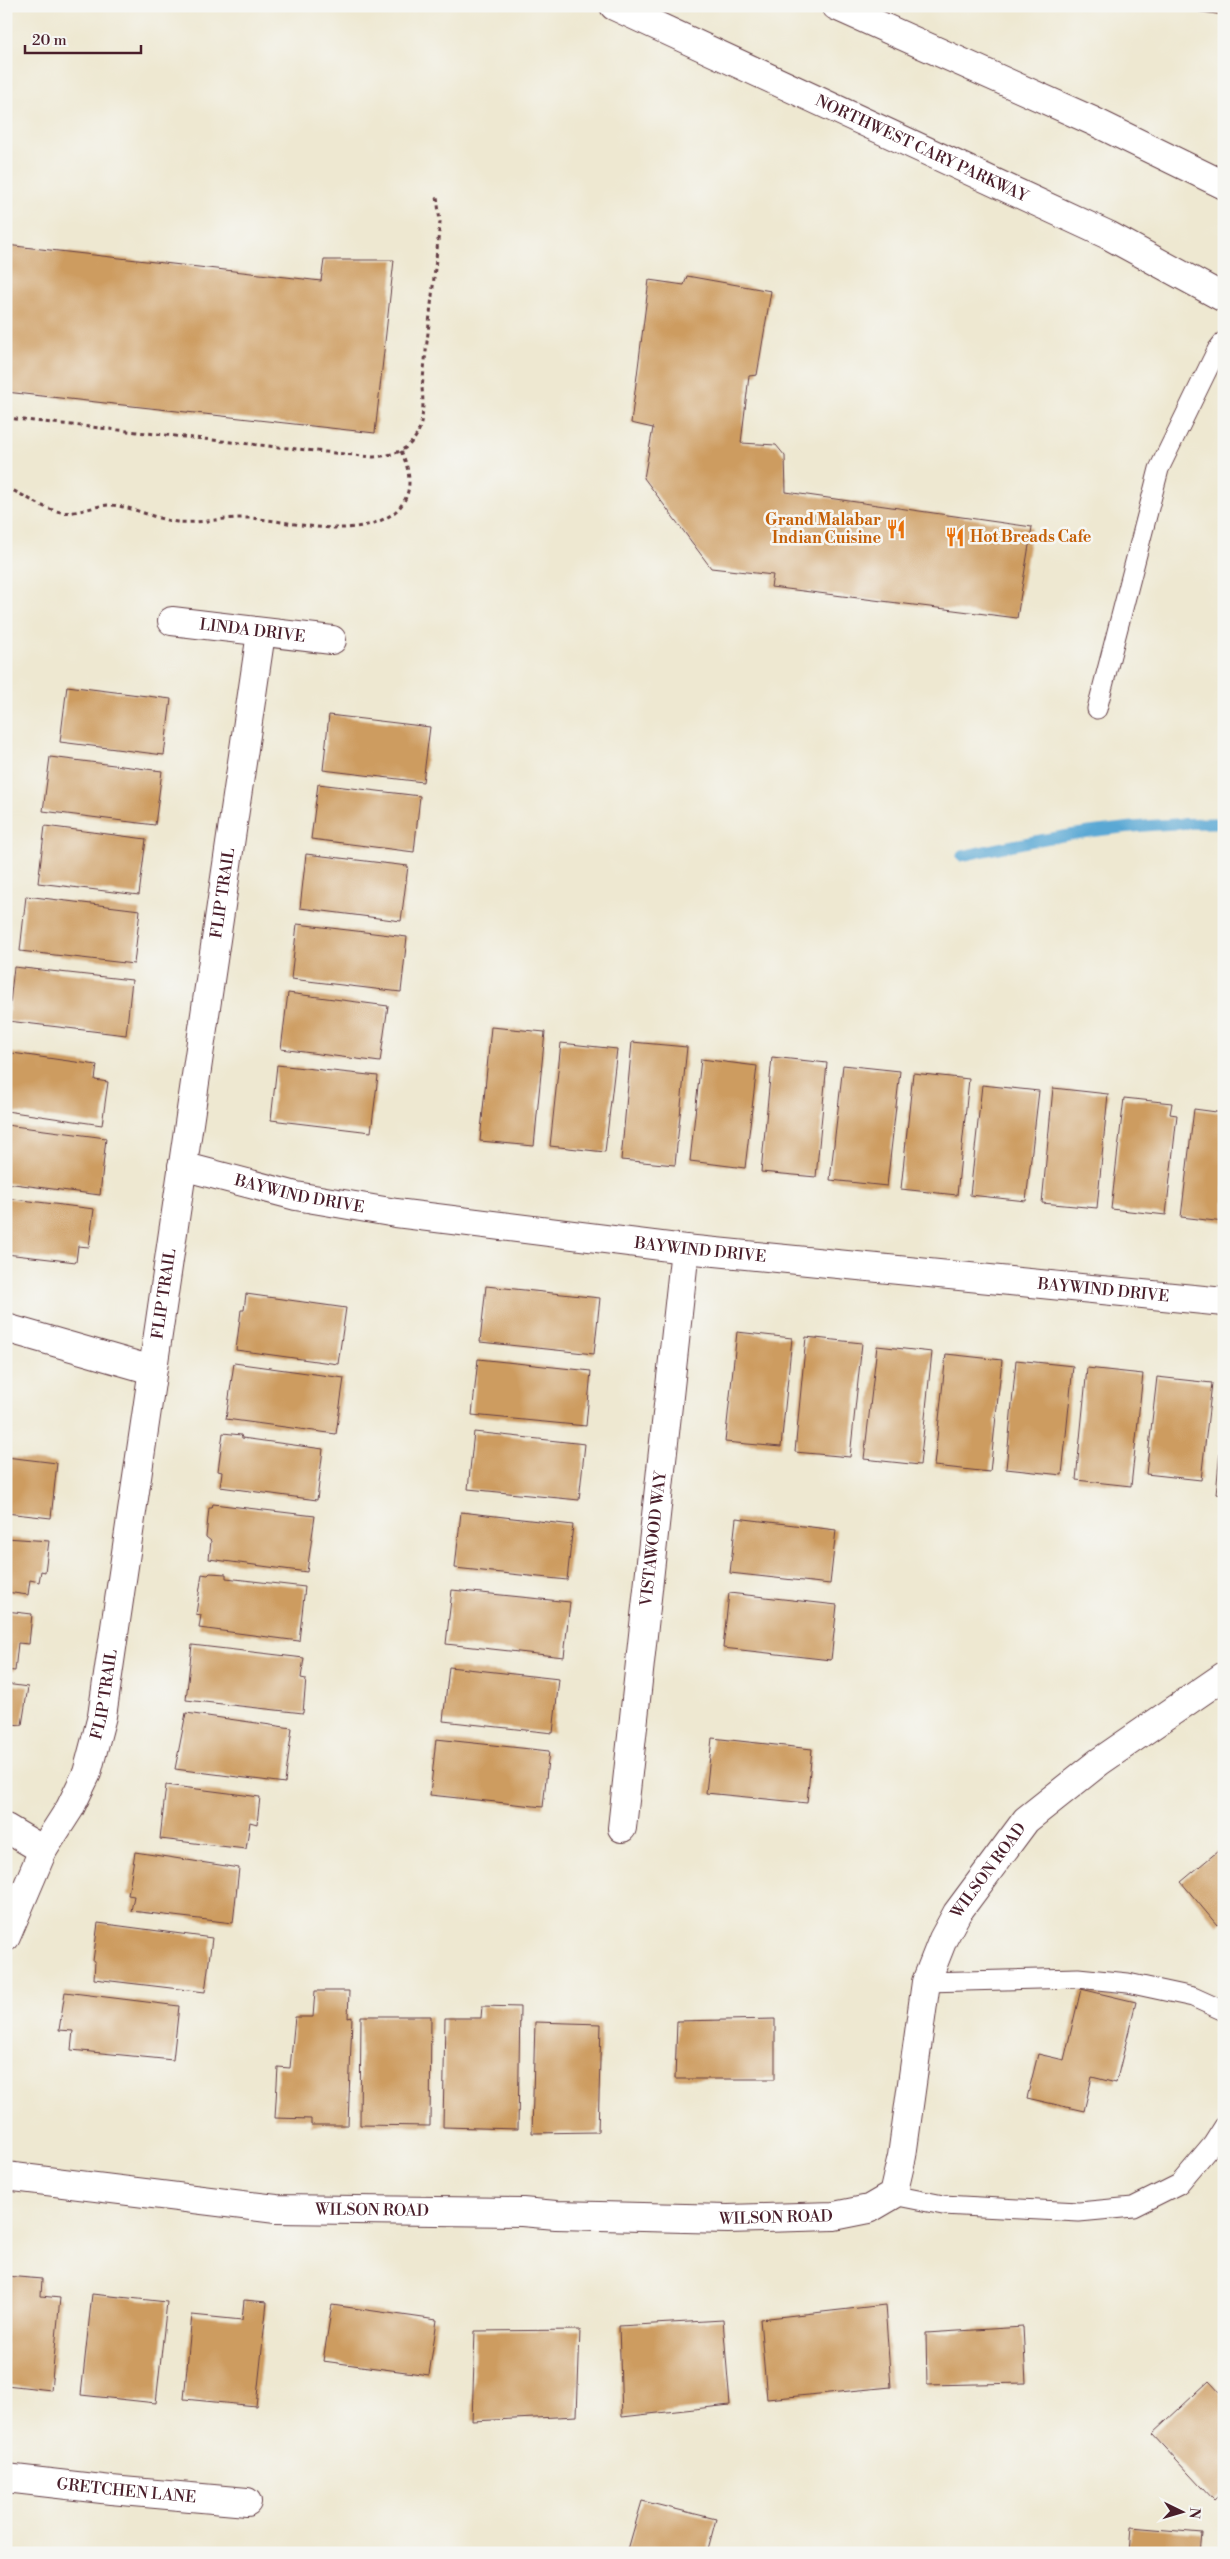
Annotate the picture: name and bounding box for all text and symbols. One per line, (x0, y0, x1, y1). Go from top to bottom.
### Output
scale bar (25, 22, 141, 54)
text: 20 m (32, 31, 67, 50)
street label: NORTHWEST CARY PARKWAY (812, 91, 1032, 207)
place label: Grand Malabar Indian Cuisine (765, 510, 881, 548)
restaurant icon: Grand Malabar Indian Cuisine (885, 518, 907, 540)
restaurant icon: Hot Breads Cafe (944, 526, 966, 548)
place label: Hot Breads Cafe (970, 527, 1092, 547)
street label: LINDA DRIVE (198, 614, 307, 647)
street label: FLIP TRAIL (206, 846, 239, 940)
street label: BAYWIND DRIVE (232, 1170, 366, 1217)
street label: BAYWIND DRIVE (632, 1233, 767, 1267)
street label: FLIP TRAIL (147, 1247, 181, 1340)
street label: BAYWIND DRIVE (1036, 1274, 1170, 1307)
street label: VISTAWOOD WAY (636, 1469, 671, 1608)
street label: FLIP TRAIL (86, 1648, 122, 1742)
street label: WILSON ROAD (946, 1819, 1030, 1923)
street label: WILSON ROAD (314, 2199, 429, 2221)
street label: WILSON ROAD (718, 2206, 833, 2229)
street label: GRETCHEN LANE (55, 2474, 197, 2507)
north arrow (1158, 2486, 1208, 2536)
text: N (1185, 2507, 1203, 2519)

